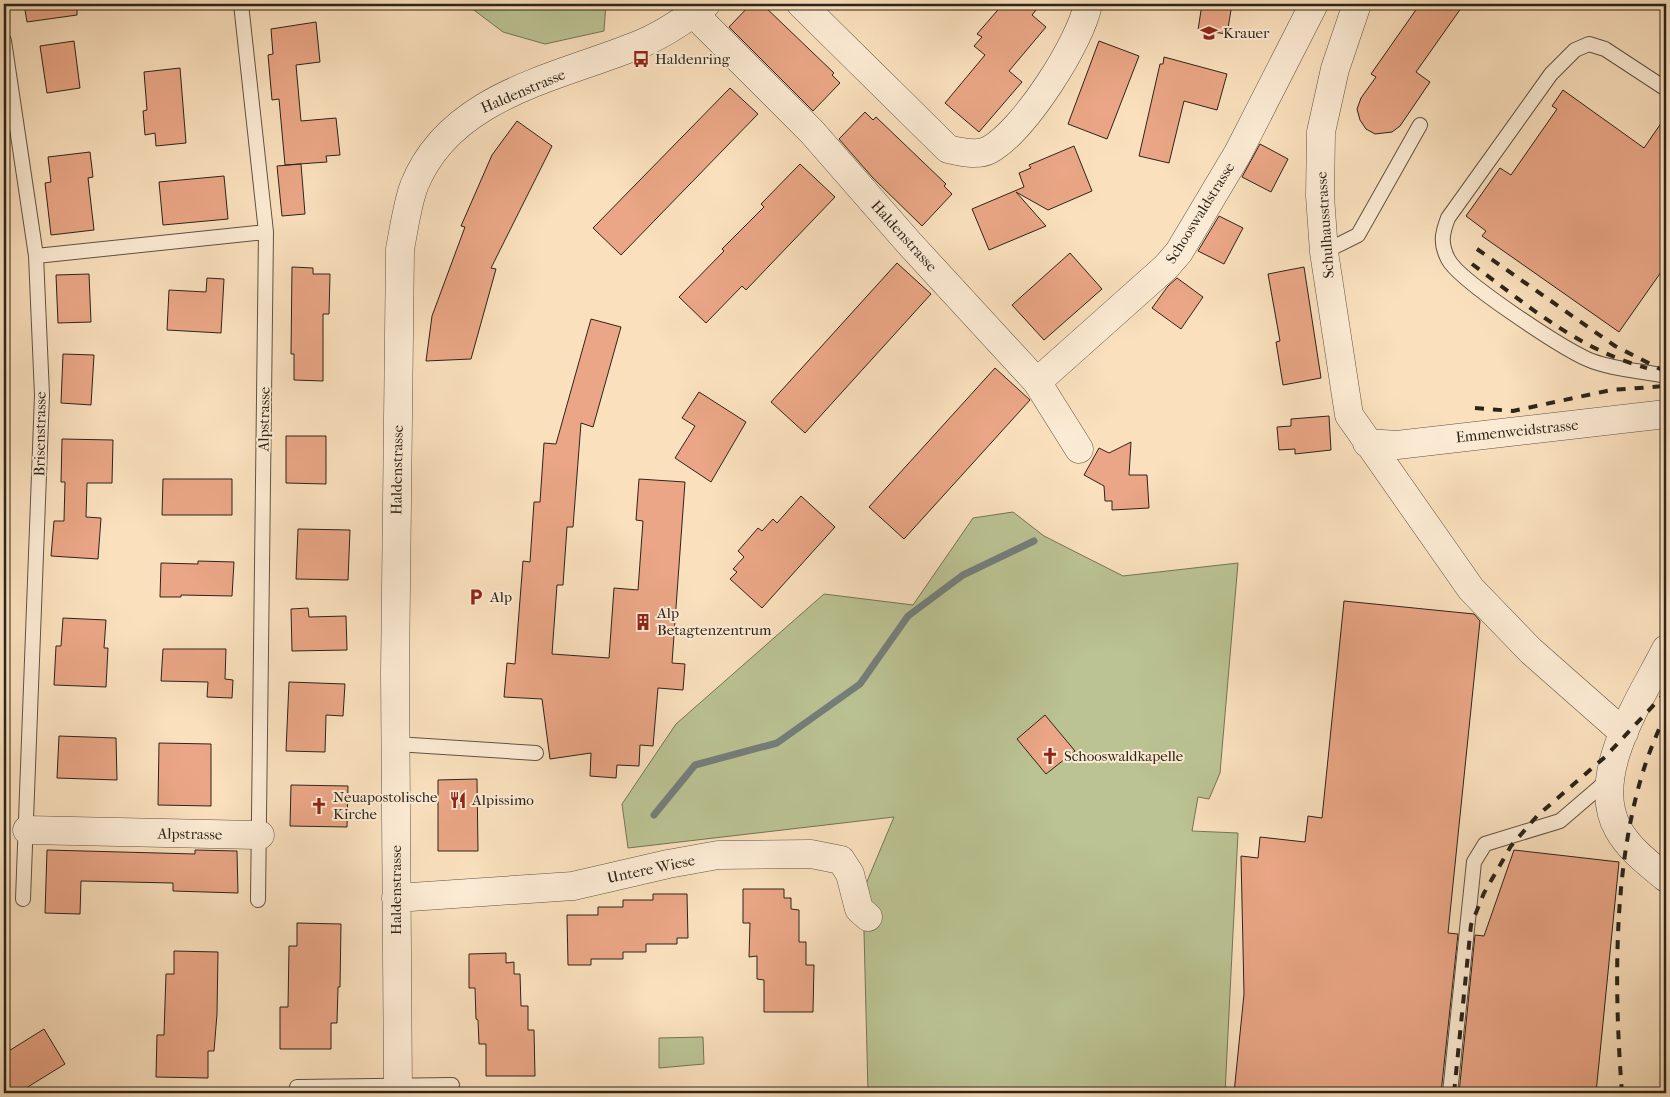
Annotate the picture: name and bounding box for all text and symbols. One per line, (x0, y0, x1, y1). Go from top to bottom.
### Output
school or university icon: Krauer (1199, 23, 1219, 43)
place label: Krauer (1223, 24, 1270, 42)
bus stop icon: Haldenring (631, 49, 651, 69)
place label: Haldenring (655, 50, 731, 68)
street label: Haldenstrasse (478, 65, 568, 117)
street label: Schooswaldstrasse (1162, 158, 1239, 267)
street label: Schulhausstrasse (1312, 170, 1338, 279)
street label: Haldenstrasse (867, 197, 941, 276)
street label: Alpstrasse (254, 386, 274, 453)
street label: Brisenstrasse (30, 391, 50, 477)
street label: Emmenweidstrasse (1455, 416, 1580, 446)
street label: Haldenstrasse (387, 424, 407, 515)
parking icon: Alp (466, 587, 486, 607)
place label: Alp (489, 588, 512, 606)
place label: Alp Betagtenzentrum (656, 604, 772, 639)
building icon: Alp Betagtenzentrum (633, 612, 653, 632)
church icon: Schooswaldkapelle (1040, 746, 1060, 766)
place label: Schooswaldkapelle (1064, 747, 1184, 765)
place label: Neuapostolische Kirche (333, 788, 438, 823)
restaurant icon: Alpissimo (448, 790, 468, 810)
place label: Alpissimo (471, 791, 534, 809)
church icon: Neuapostolische Kirche (309, 796, 329, 816)
street label: Alpstrasse (156, 824, 223, 844)
street label: Haldenstrasse (387, 845, 405, 935)
street label: Untere Wiese (605, 851, 697, 887)

